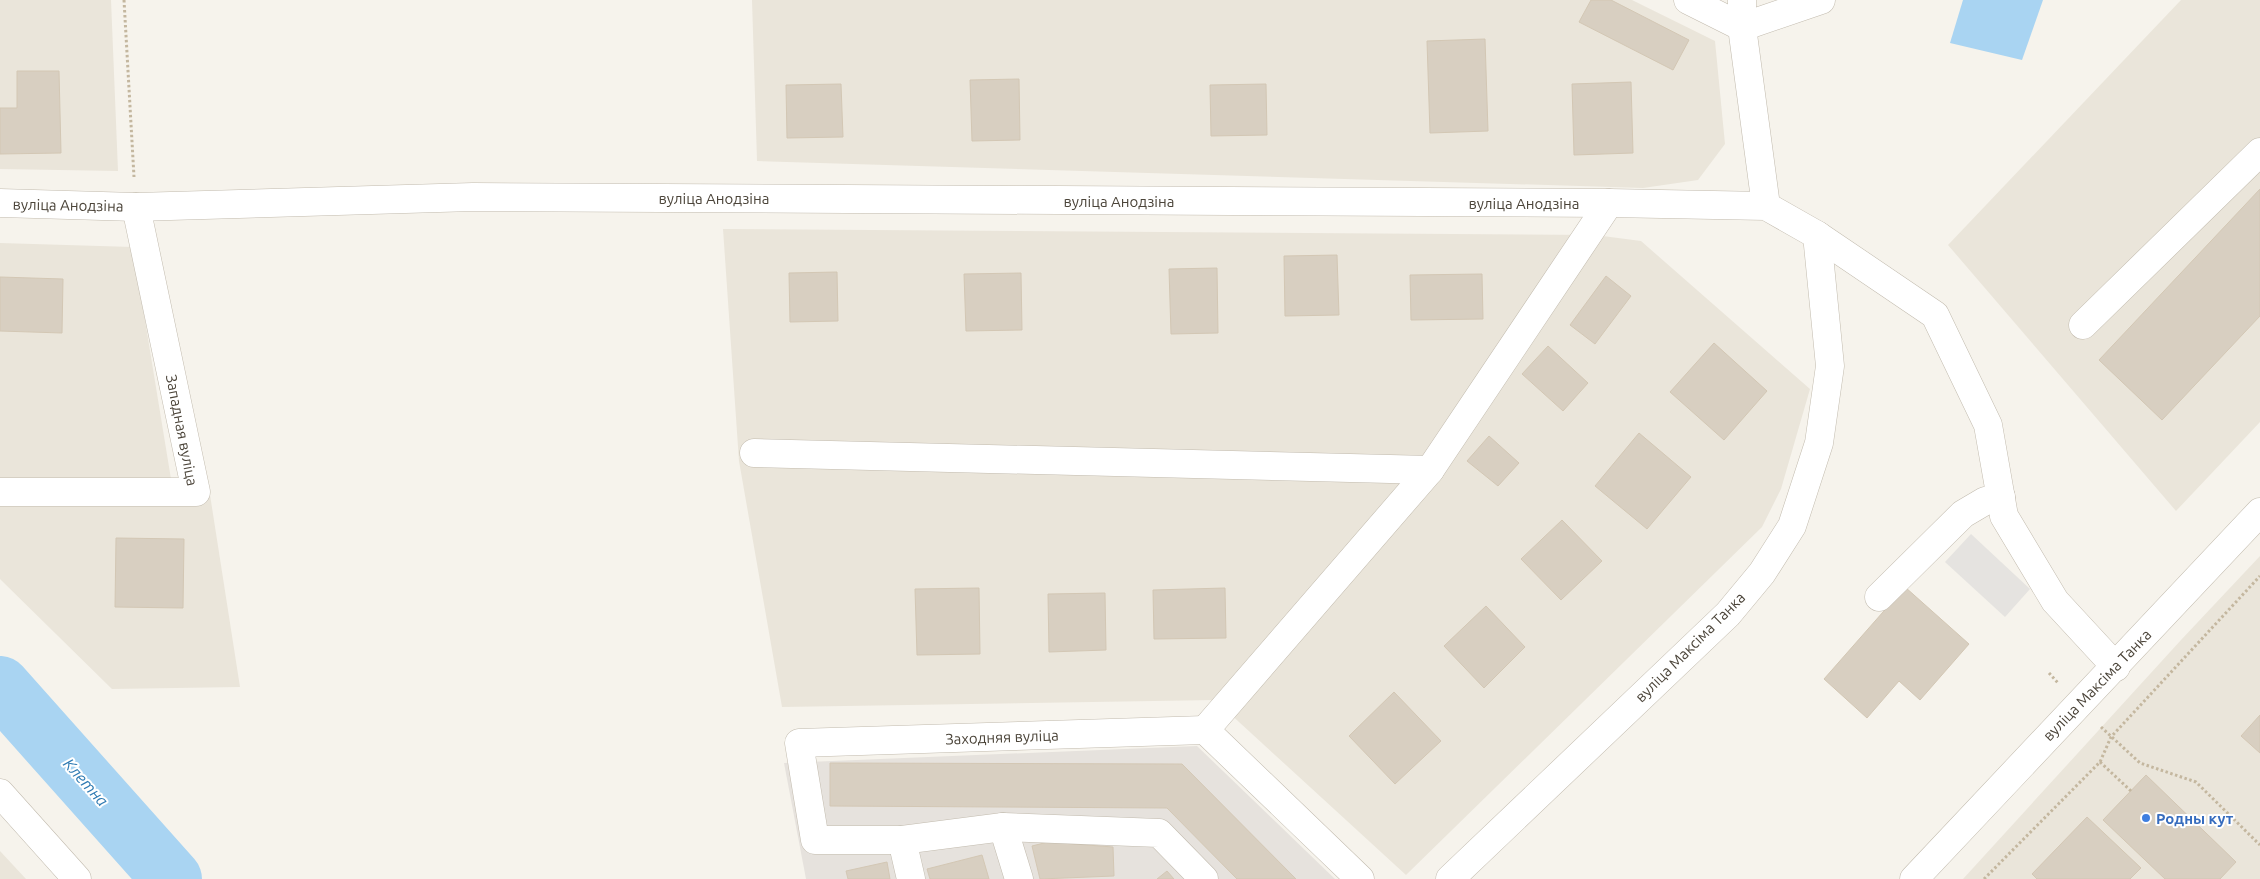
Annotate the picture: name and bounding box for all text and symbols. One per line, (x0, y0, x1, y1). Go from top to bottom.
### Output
street label: вуліца Анодзіна (659, 190, 769, 207)
street label: вуліца Анодзіна (1064, 193, 1174, 210)
street label: вуліца Анодзіна (1469, 195, 1579, 212)
street label: вуліца Анодзіна (12, 196, 124, 214)
street label: Западная вуліца (163, 373, 201, 487)
street label: вуліца Максіма Танка (1632, 589, 1748, 705)
street label: вуліца Максіма Танка (2039, 626, 2155, 744)
street label: Заходняя вуліца (945, 727, 1059, 747)
water label: Клетна (60, 755, 112, 810)
place label: Родны кут (2156, 810, 2234, 827)
marker: Родны кут (2140, 812, 2152, 824)

